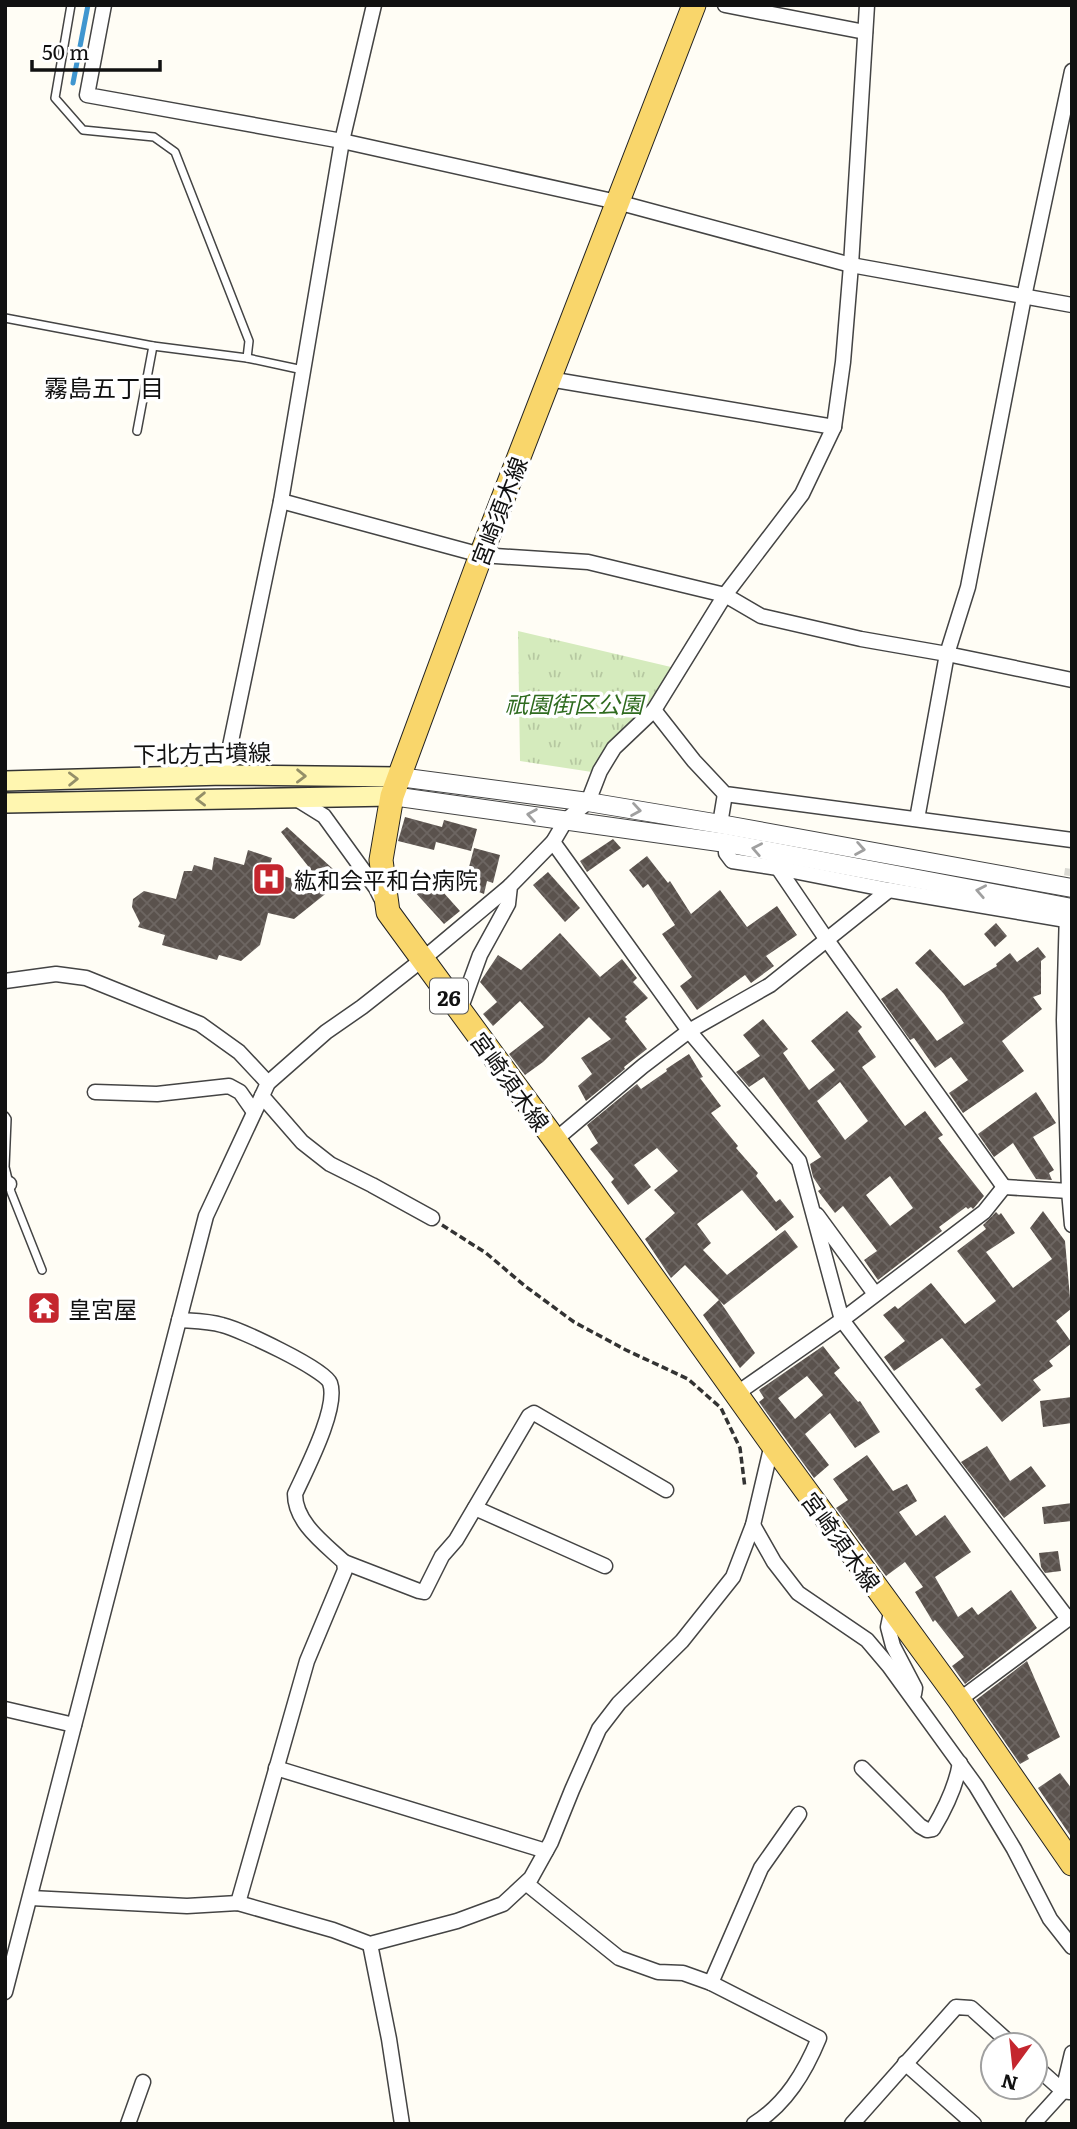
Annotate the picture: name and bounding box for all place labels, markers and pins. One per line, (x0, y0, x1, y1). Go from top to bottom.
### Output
hospital icon: 紘和会平和台病院 (250, 860, 288, 898)
place label: 紘和会平和台病院 (294, 862, 478, 896)
temple icon: 皇宮屋 (25, 1289, 63, 1327)
place label: 皇宮屋 (68, 1291, 137, 1325)

